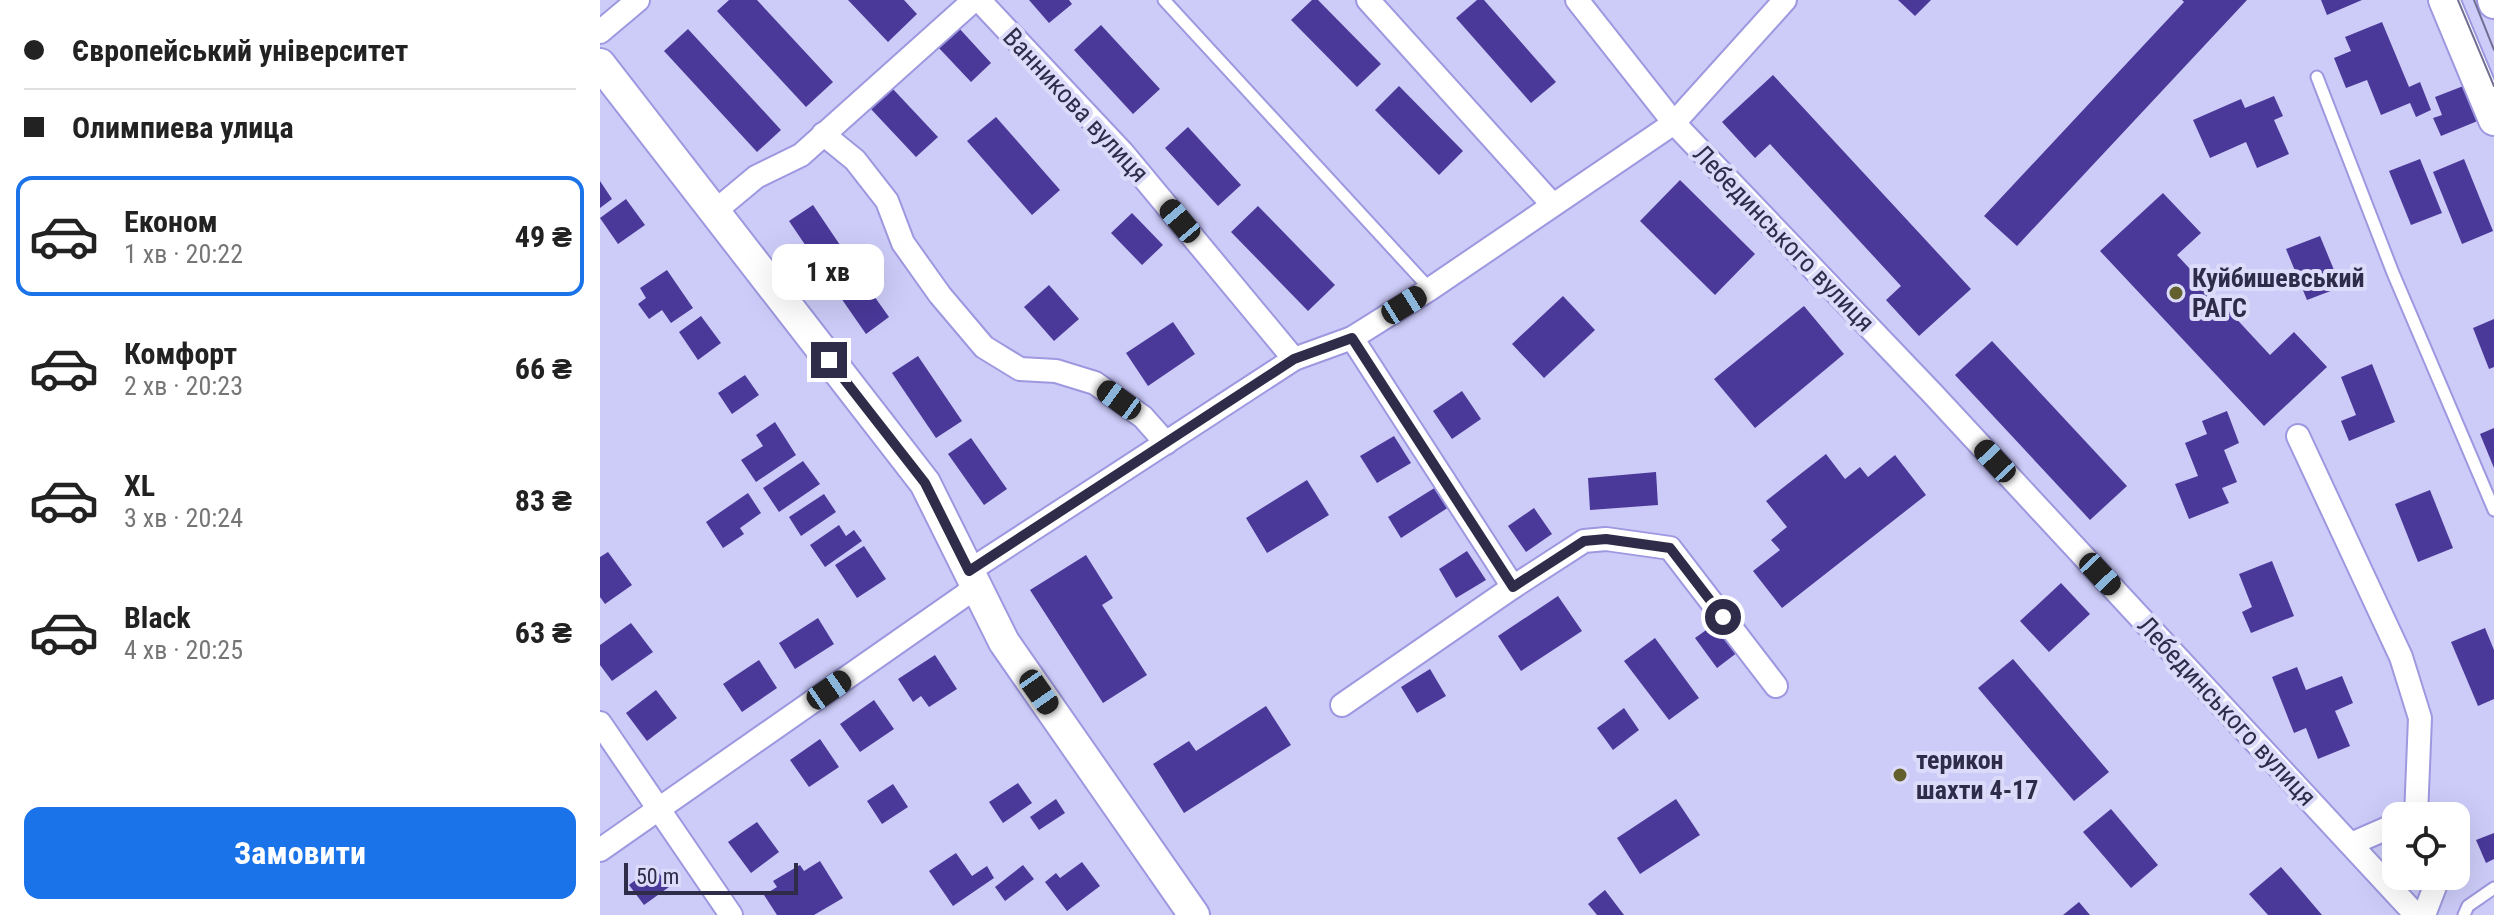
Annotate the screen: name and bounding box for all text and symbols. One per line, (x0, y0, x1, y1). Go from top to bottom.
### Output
street label: Ванникова вулиця (997, 22, 1155, 188)
text: Європейський університет (72, 33, 408, 68)
text: Олимпиева улица (72, 110, 294, 145)
street label: Лебединського вулиця (1687, 139, 1881, 337)
car (1155, 195, 1205, 247)
icon: car (28, 200, 100, 272)
text: Економ (124, 204, 218, 239)
text: 49 ₴ (515, 219, 572, 254)
text: 1 хв · 20:22 (124, 239, 243, 269)
callout: 1 хв (773, 244, 885, 300)
text: 1 хв (806, 257, 850, 287)
place label: Куйбишевський РАГС (2192, 263, 2365, 323)
car (1377, 282, 1431, 328)
marker: Куйбишевський РАГС (2167, 284, 2185, 302)
icon: car (28, 332, 100, 404)
text: Комфорт (124, 336, 237, 371)
route end (811, 342, 847, 378)
text: 66 ₴ (515, 351, 572, 386)
text: 2 хв · 20:23 (124, 371, 243, 401)
car (1093, 376, 1145, 424)
car (1970, 435, 2020, 487)
icon: car (28, 464, 100, 536)
text: XL (124, 468, 155, 503)
text: 83 ₴ (515, 483, 572, 518)
text: 3 хв · 20:24 (124, 503, 243, 533)
car (2075, 548, 2125, 600)
icon: car (28, 596, 100, 668)
route start (1705, 599, 1741, 635)
text: Black (124, 600, 191, 635)
street label: Лебединського вулиця (2132, 610, 2322, 812)
text: 63 ₴ (515, 615, 572, 650)
text: 4 хв · 20:25 (124, 635, 243, 665)
car (1015, 665, 1063, 719)
car (802, 666, 856, 714)
place label: терикон шахти 4-17 (1916, 745, 2038, 805)
marker: терикон шахти 4-17 (1891, 766, 1909, 784)
map controls (2382, 802, 2470, 890)
button: locate (2382, 802, 2470, 890)
button: Замовити (24, 807, 576, 899)
scale bar (624, 859, 798, 895)
text: 50 m (636, 864, 679, 889)

